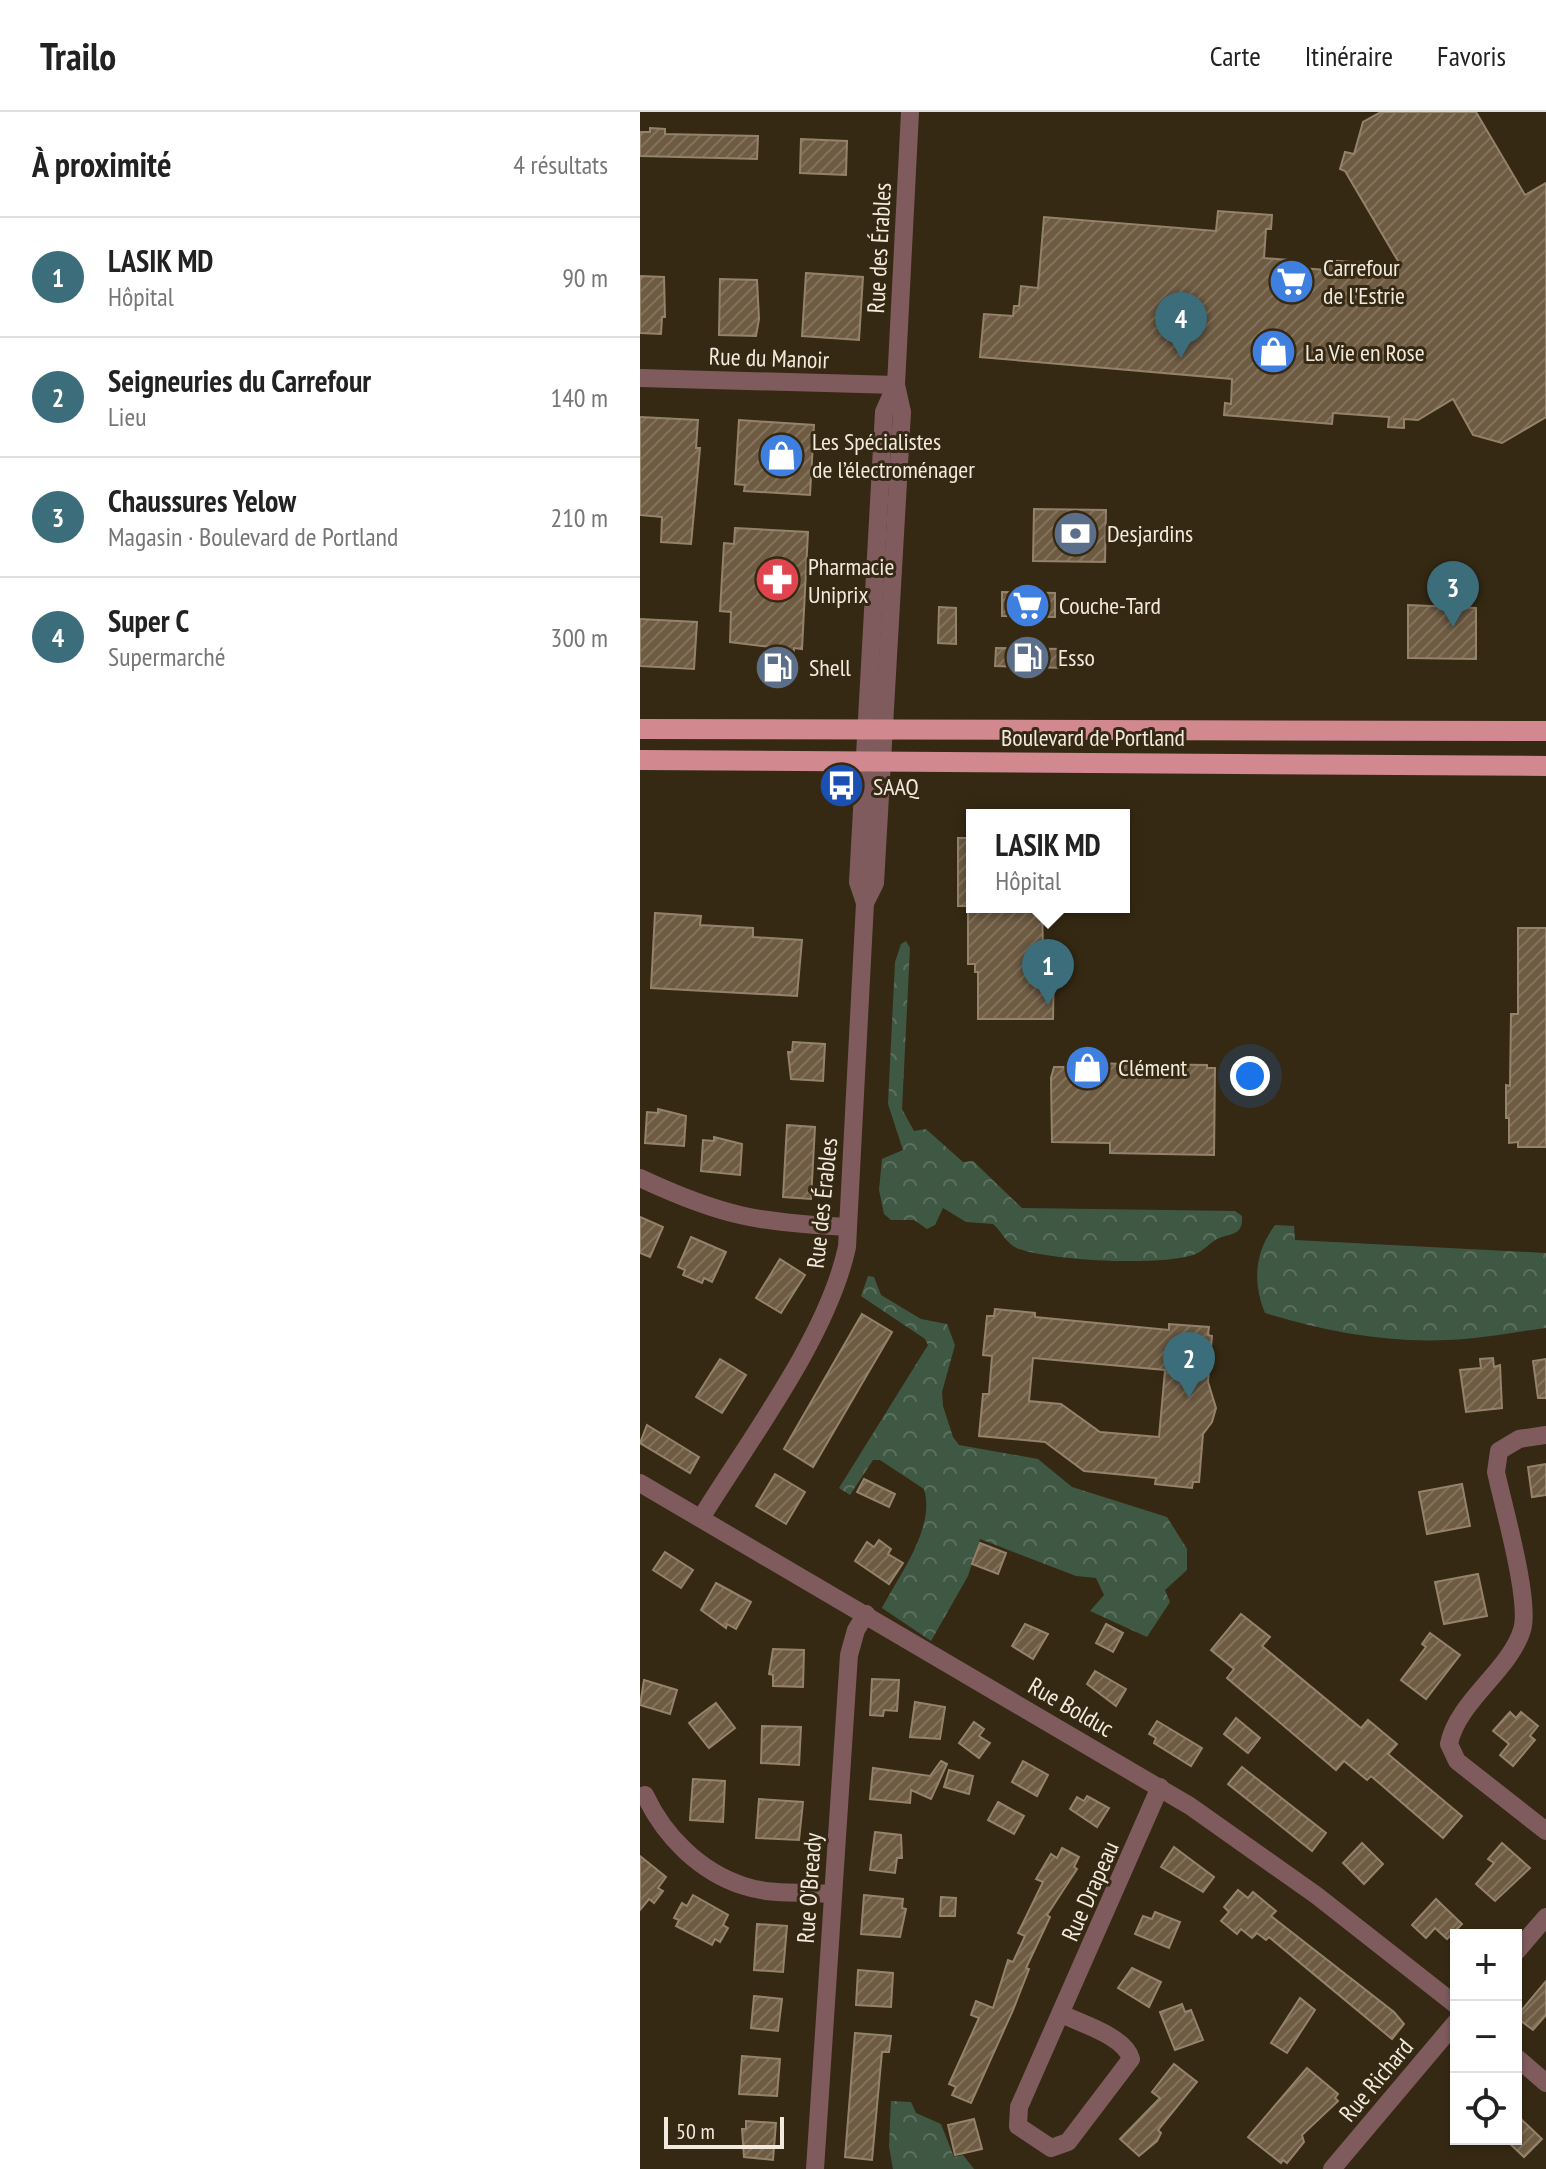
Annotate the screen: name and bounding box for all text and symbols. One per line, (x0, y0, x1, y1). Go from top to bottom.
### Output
text: Trailo (40, 31, 116, 80)
text: Carte (1210, 37, 1261, 74)
text: Itinéraire (1305, 37, 1393, 74)
text: Favoris (1437, 37, 1506, 74)
text: À proximité (32, 142, 172, 186)
text: 4 résultats (513, 148, 608, 181)
street label: Rue des Érables (860, 182, 898, 314)
text: LASIK MD (108, 241, 213, 280)
place label: Carrefour de l'Estrie (1323, 252, 1405, 311)
supermarket icon: Carrefour de l'Estrie (1268, 257, 1316, 305)
text: 1 (52, 261, 64, 294)
text: 90 m (562, 261, 608, 294)
text: Hôpital (108, 280, 174, 313)
pin: 4 (1155, 292, 1207, 358)
shop icon: La Vie en Rose (1250, 328, 1298, 376)
place label: La Vie en Rose (1305, 337, 1425, 368)
street label: Rue du Manoir (708, 340, 830, 376)
text: Seigneuries du Carrefour (108, 361, 371, 400)
text: 2 (52, 381, 64, 414)
text: 140 m (550, 381, 608, 414)
text: Lieu (108, 400, 146, 433)
place label: Les Spécialistes de l’électroménager (812, 426, 975, 485)
shop icon: Les Spécialistes de l’électroménager (757, 431, 805, 479)
text: Chaussures Yelow (108, 481, 296, 520)
text: 3 (52, 501, 64, 534)
text: 210 m (550, 501, 608, 534)
bank icon: Desjardins (1052, 509, 1100, 557)
place label: Desjardins (1107, 518, 1193, 549)
text: Magasin · Boulevard de Portland (108, 520, 398, 553)
place label: Pharmacie Uniprix (808, 551, 894, 610)
pharmacy icon: Pharmacie Uniprix (753, 556, 801, 604)
pin: 3 (1427, 561, 1479, 627)
supermarket icon: Couche-Tard (1004, 581, 1052, 629)
place label: Couche-Tard (1059, 590, 1161, 621)
text: Super C (108, 601, 189, 640)
text: 4 (52, 621, 64, 654)
text: 300 m (550, 621, 608, 654)
fuel station icon: Esso (1003, 633, 1051, 681)
text: Supermarché (108, 640, 225, 673)
place label: Esso (1058, 642, 1095, 673)
fuel station icon: Shell (754, 643, 802, 691)
place label: Shell (809, 652, 851, 683)
street label: Boulevard de Portland (1001, 722, 1185, 753)
bus stop icon: SAAQ (818, 762, 866, 810)
place label: SAAQ (873, 771, 919, 802)
popup (966, 809, 1130, 913)
text: LASIK MD (995, 825, 1101, 864)
text: Hôpital (995, 864, 1061, 897)
pin: 1 (1022, 939, 1074, 1005)
shop icon: Clément (1063, 1043, 1111, 1091)
place label: Clément (1118, 1052, 1188, 1083)
your location (1230, 1056, 1270, 1096)
street label: Rue des Érables (800, 1136, 844, 1270)
pin: 2 (1163, 1332, 1215, 1398)
street label: Rue Bolduc (1023, 1670, 1120, 1744)
street label: Rue O'Bready (790, 1832, 828, 1944)
street label: Rue Drapeau (1054, 1836, 1126, 1946)
map controls (1450, 1929, 1522, 2145)
button: + (1450, 1929, 1522, 2001)
button: − (1450, 2001, 1522, 2073)
street label: Rue Richard (1332, 2032, 1420, 2128)
button: locate (1450, 2073, 1522, 2145)
scale bar (664, 2113, 784, 2149)
text: 50 m (676, 2117, 715, 2145)

